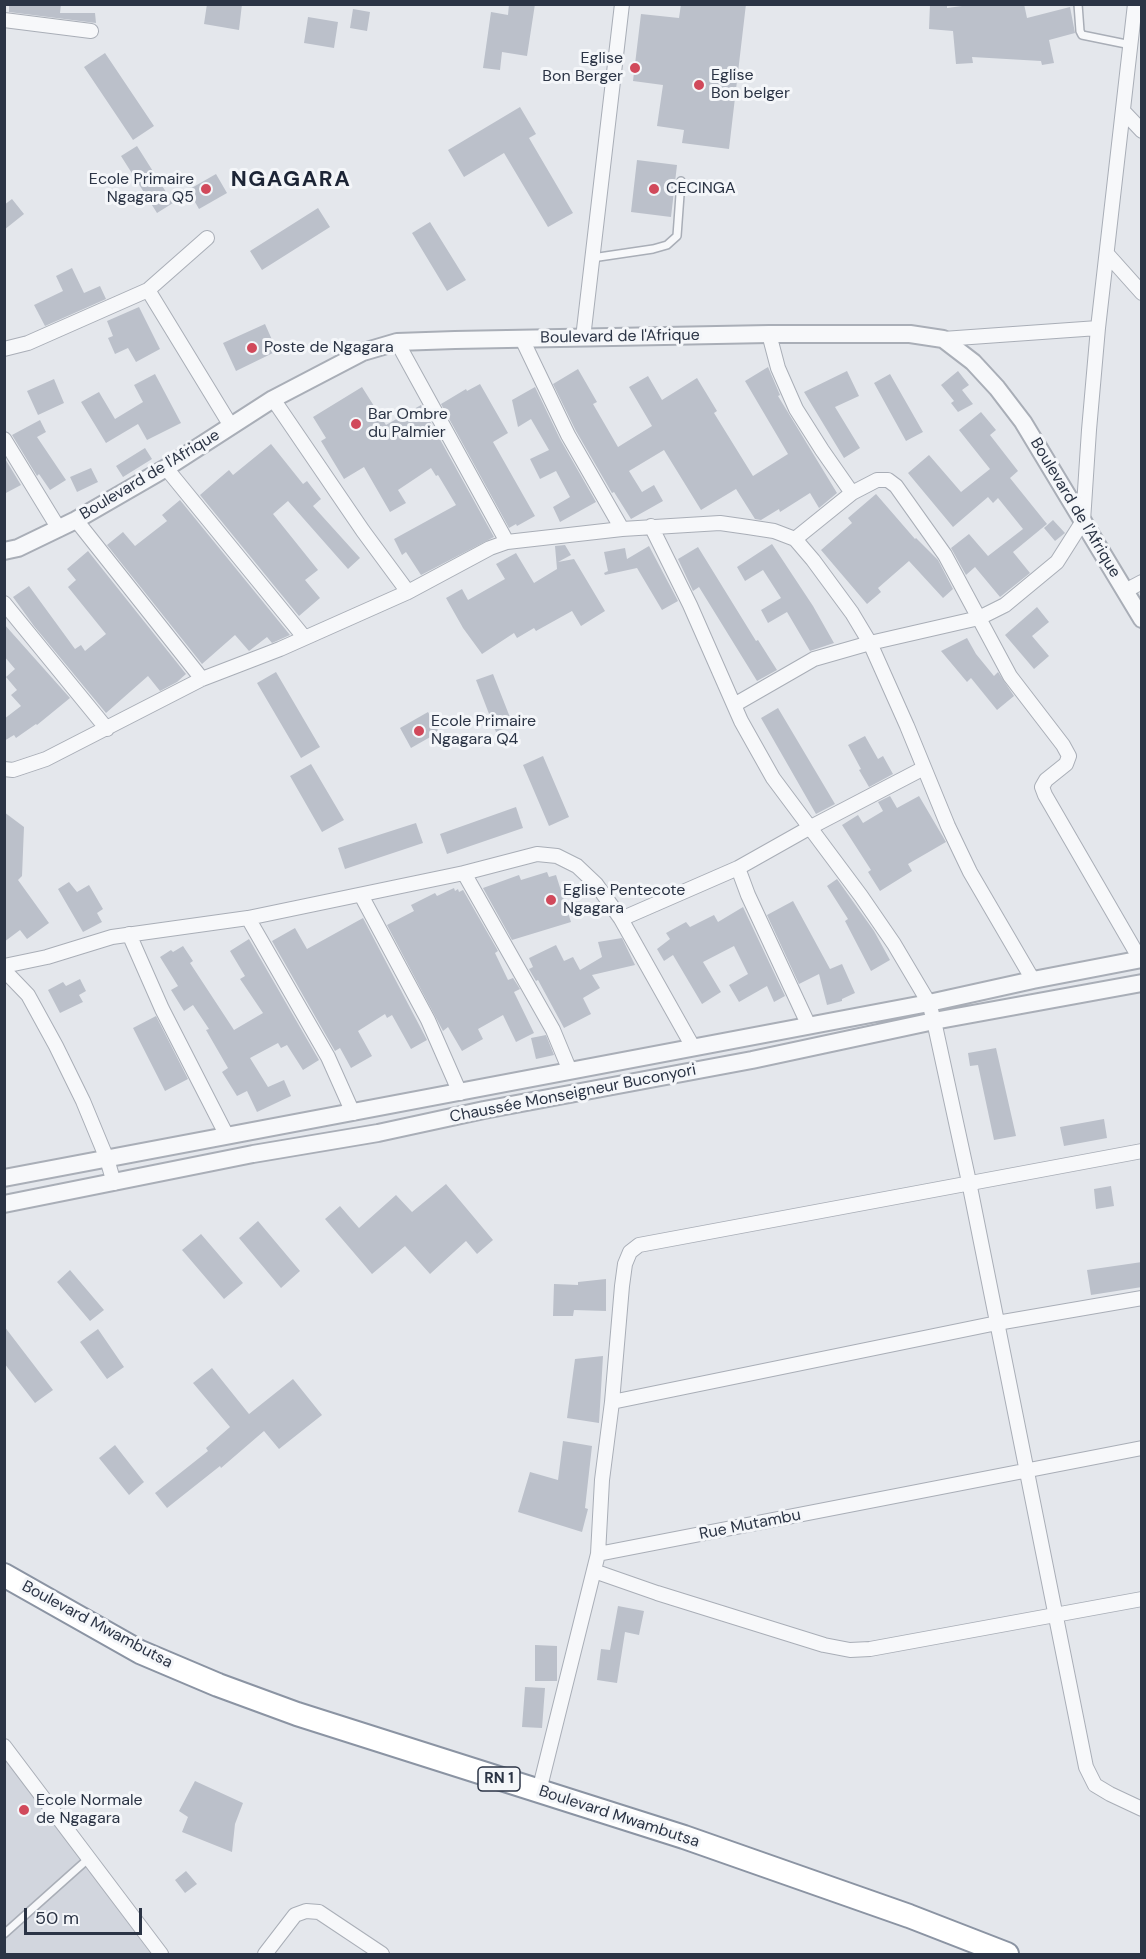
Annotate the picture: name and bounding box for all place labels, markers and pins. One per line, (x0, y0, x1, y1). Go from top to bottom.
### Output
place label: Eglise Bon Berger (542, 49, 623, 87)
marker: Eglise Bon Berger (628, 61, 642, 75)
place label: Eglise Bon belger (711, 66, 790, 104)
marker: Eglise Bon belger (692, 78, 706, 92)
place label: Ecole Primaire Ngagara Q5 (89, 170, 194, 208)
place label: CECINGA (666, 179, 736, 199)
marker: Ecole Primaire Ngagara Q5 (199, 182, 213, 196)
marker: CECINGA (647, 182, 661, 196)
place label: Poste de Ngagara (264, 338, 394, 358)
marker: Poste de Ngagara (245, 341, 259, 355)
place label: Bar Ombre du Palmier (368, 405, 448, 443)
marker: Bar Ombre du Palmier (349, 417, 363, 431)
place label: Ecole Primaire Ngagara Q4 (431, 712, 536, 750)
marker: Ecole Primaire Ngagara Q4 (412, 724, 426, 738)
place label: Eglise Pentecote Ngagara (563, 881, 685, 919)
marker: Eglise Pentecote Ngagara (544, 893, 558, 907)
place label: Ecole Normale de Ngagara (36, 1791, 143, 1829)
marker: Ecole Normale de Ngagara (17, 1803, 31, 1817)

